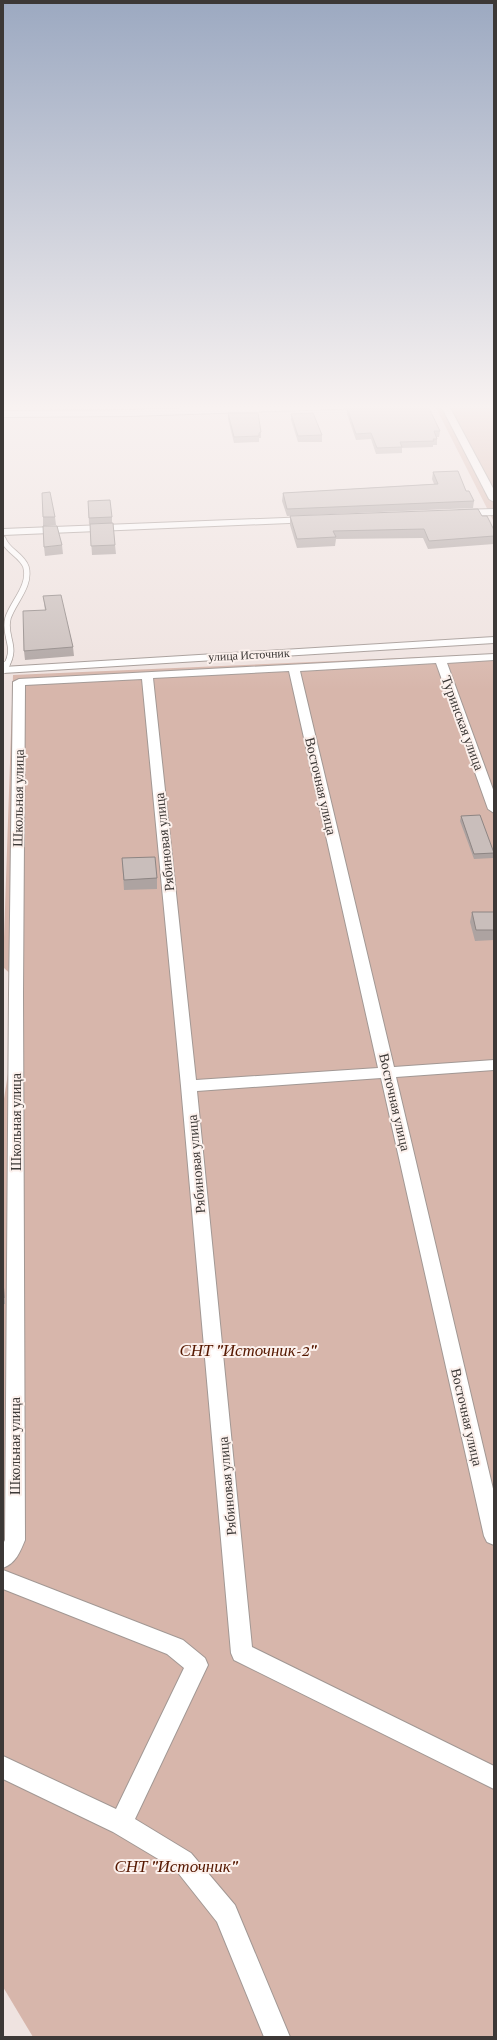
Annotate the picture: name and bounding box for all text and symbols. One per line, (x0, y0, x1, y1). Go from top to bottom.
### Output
street label: улица Источник (208, 646, 290, 664)
street label: Туринская улица (438, 674, 488, 773)
street label: Восточная улица (302, 736, 340, 837)
street label: Школьная улица (9, 748, 27, 847)
street label: Рябиновая улица (151, 791, 177, 892)
street label: Восточная улица (376, 1052, 414, 1153)
street label: Школьная улица (8, 1072, 24, 1171)
street label: Рябиновая улица (184, 1113, 208, 1214)
park label: СНТ "Источник-2" (179, 1341, 318, 1360)
street label: Восточная улица (448, 1367, 486, 1468)
street label: Школьная улица (7, 1396, 23, 1495)
street label: Рябиновая улица (215, 1435, 239, 1536)
park label: СНТ "Источник" (114, 1857, 239, 1876)

